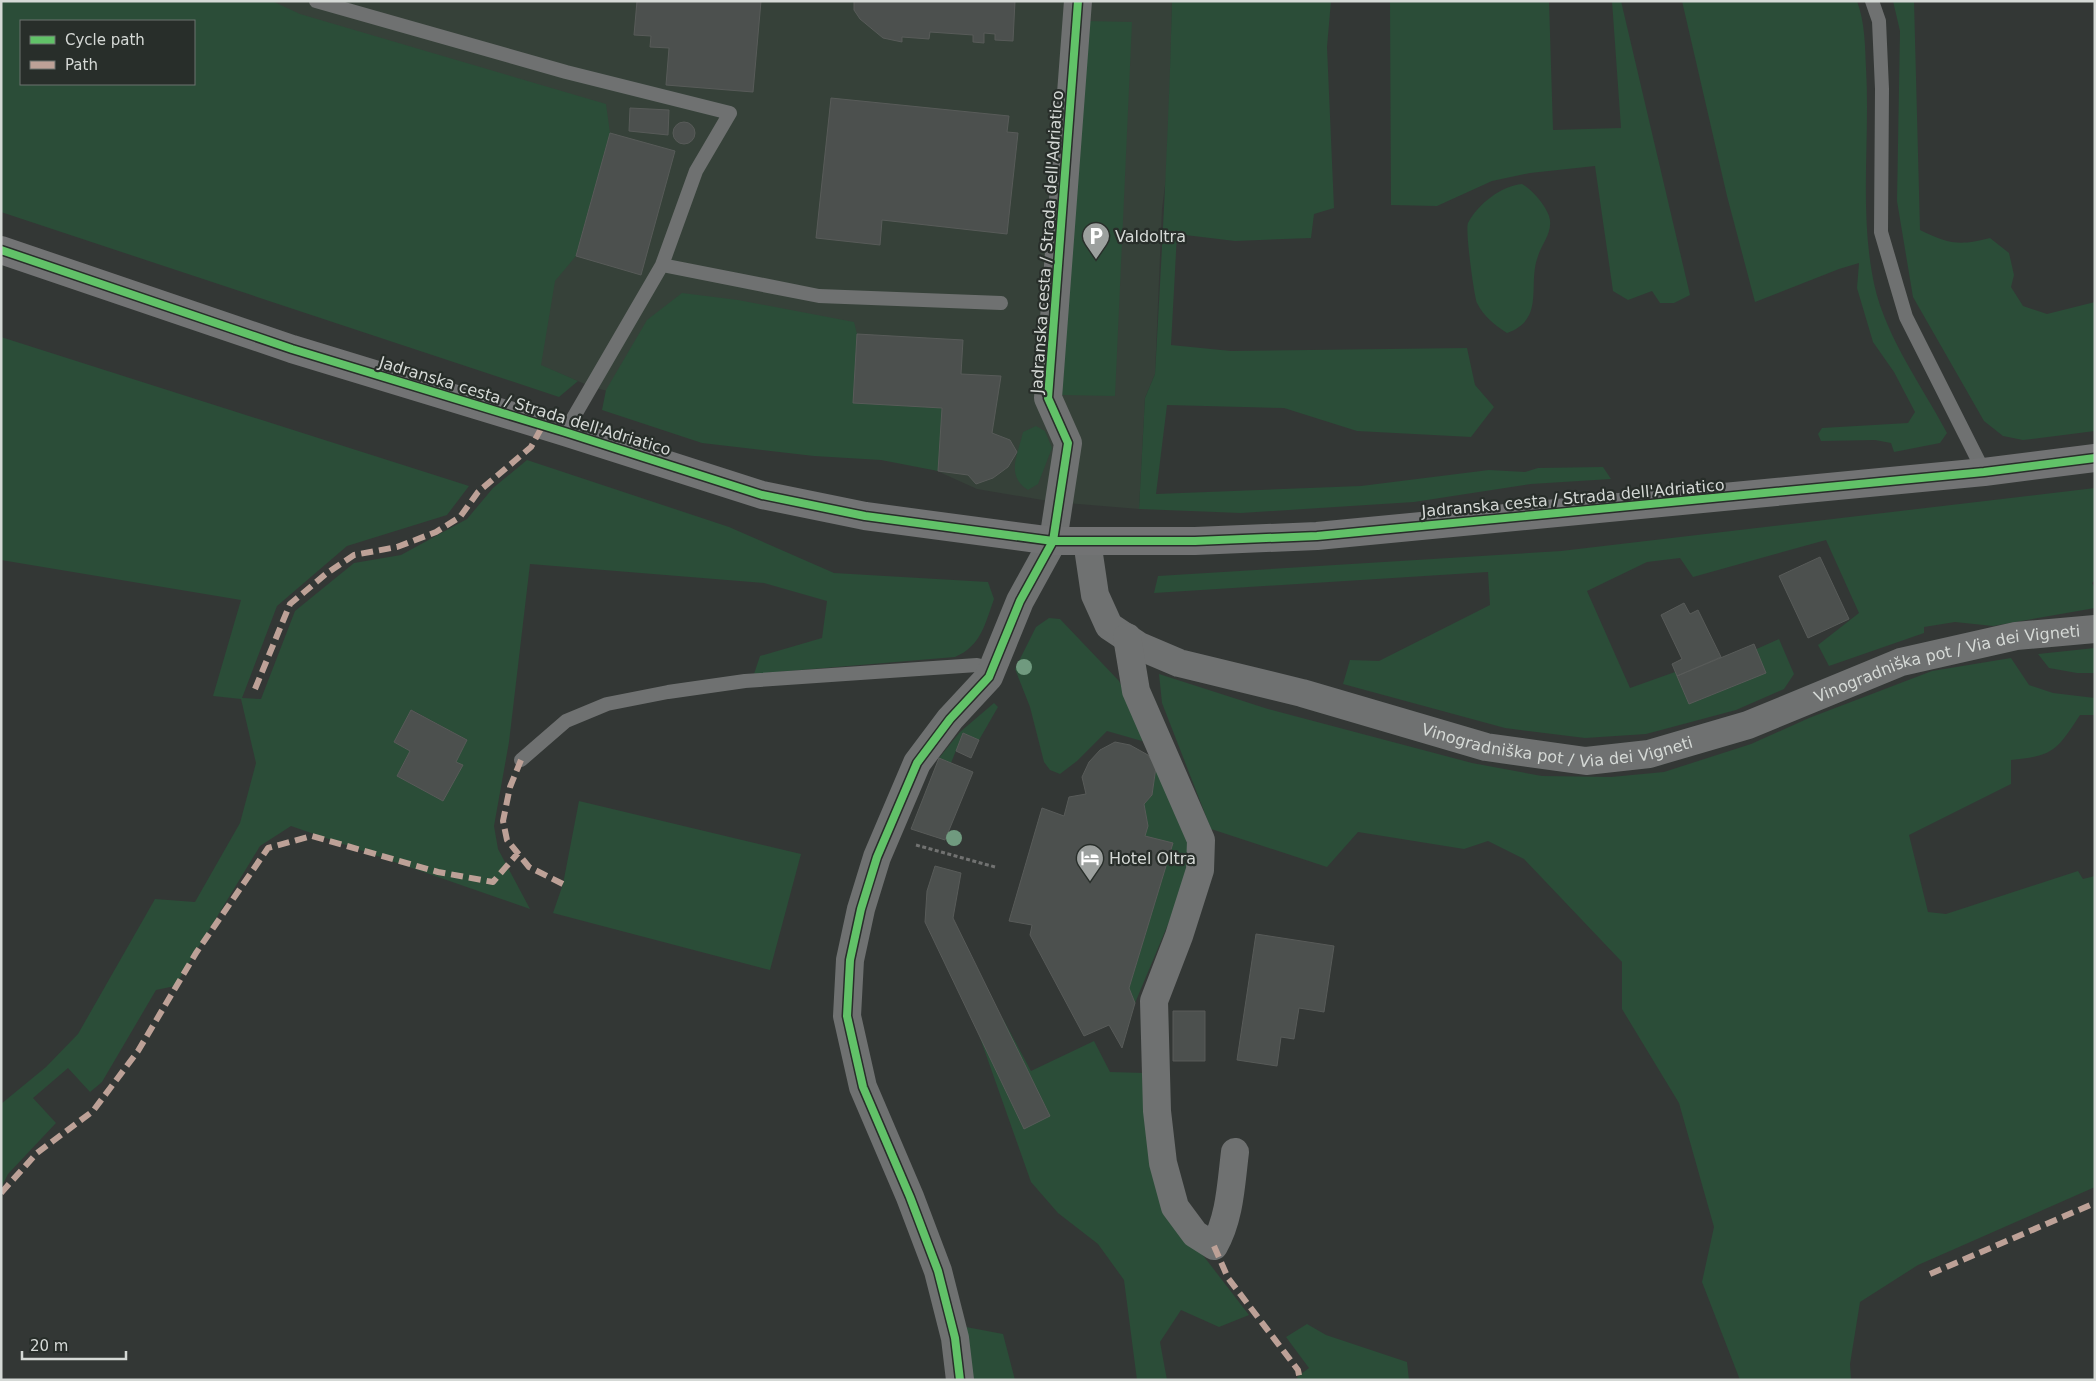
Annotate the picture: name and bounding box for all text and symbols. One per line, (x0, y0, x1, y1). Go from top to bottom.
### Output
legend (20, 20, 195, 85)
text: Cycle path (65, 31, 145, 49)
text: Path (65, 56, 98, 74)
street label: Jadranska cesta / Strada dell'Adriatico (1027, 90, 1067, 395)
parking icon: Valdoltra (1081, 221, 1111, 260)
place label: Valdoltra (1115, 227, 1186, 246)
street label: Jadranska cesta / Strada dell'Adriatico (376, 352, 673, 460)
street label: Jadranska cesta / Strada dell'Adriatico (1420, 475, 1725, 521)
street label: Vinogradniška pot / Via dei Vigneti (1811, 621, 2081, 706)
street label: Vinogradniška pot / Via dei Vigneti (1420, 719, 1695, 771)
hotel icon: Hotel Oltra (1075, 843, 1105, 882)
place label: Hotel Oltra (1109, 849, 1196, 868)
scale bar (22, 1328, 126, 1360)
text: 20 m (30, 1337, 68, 1355)

